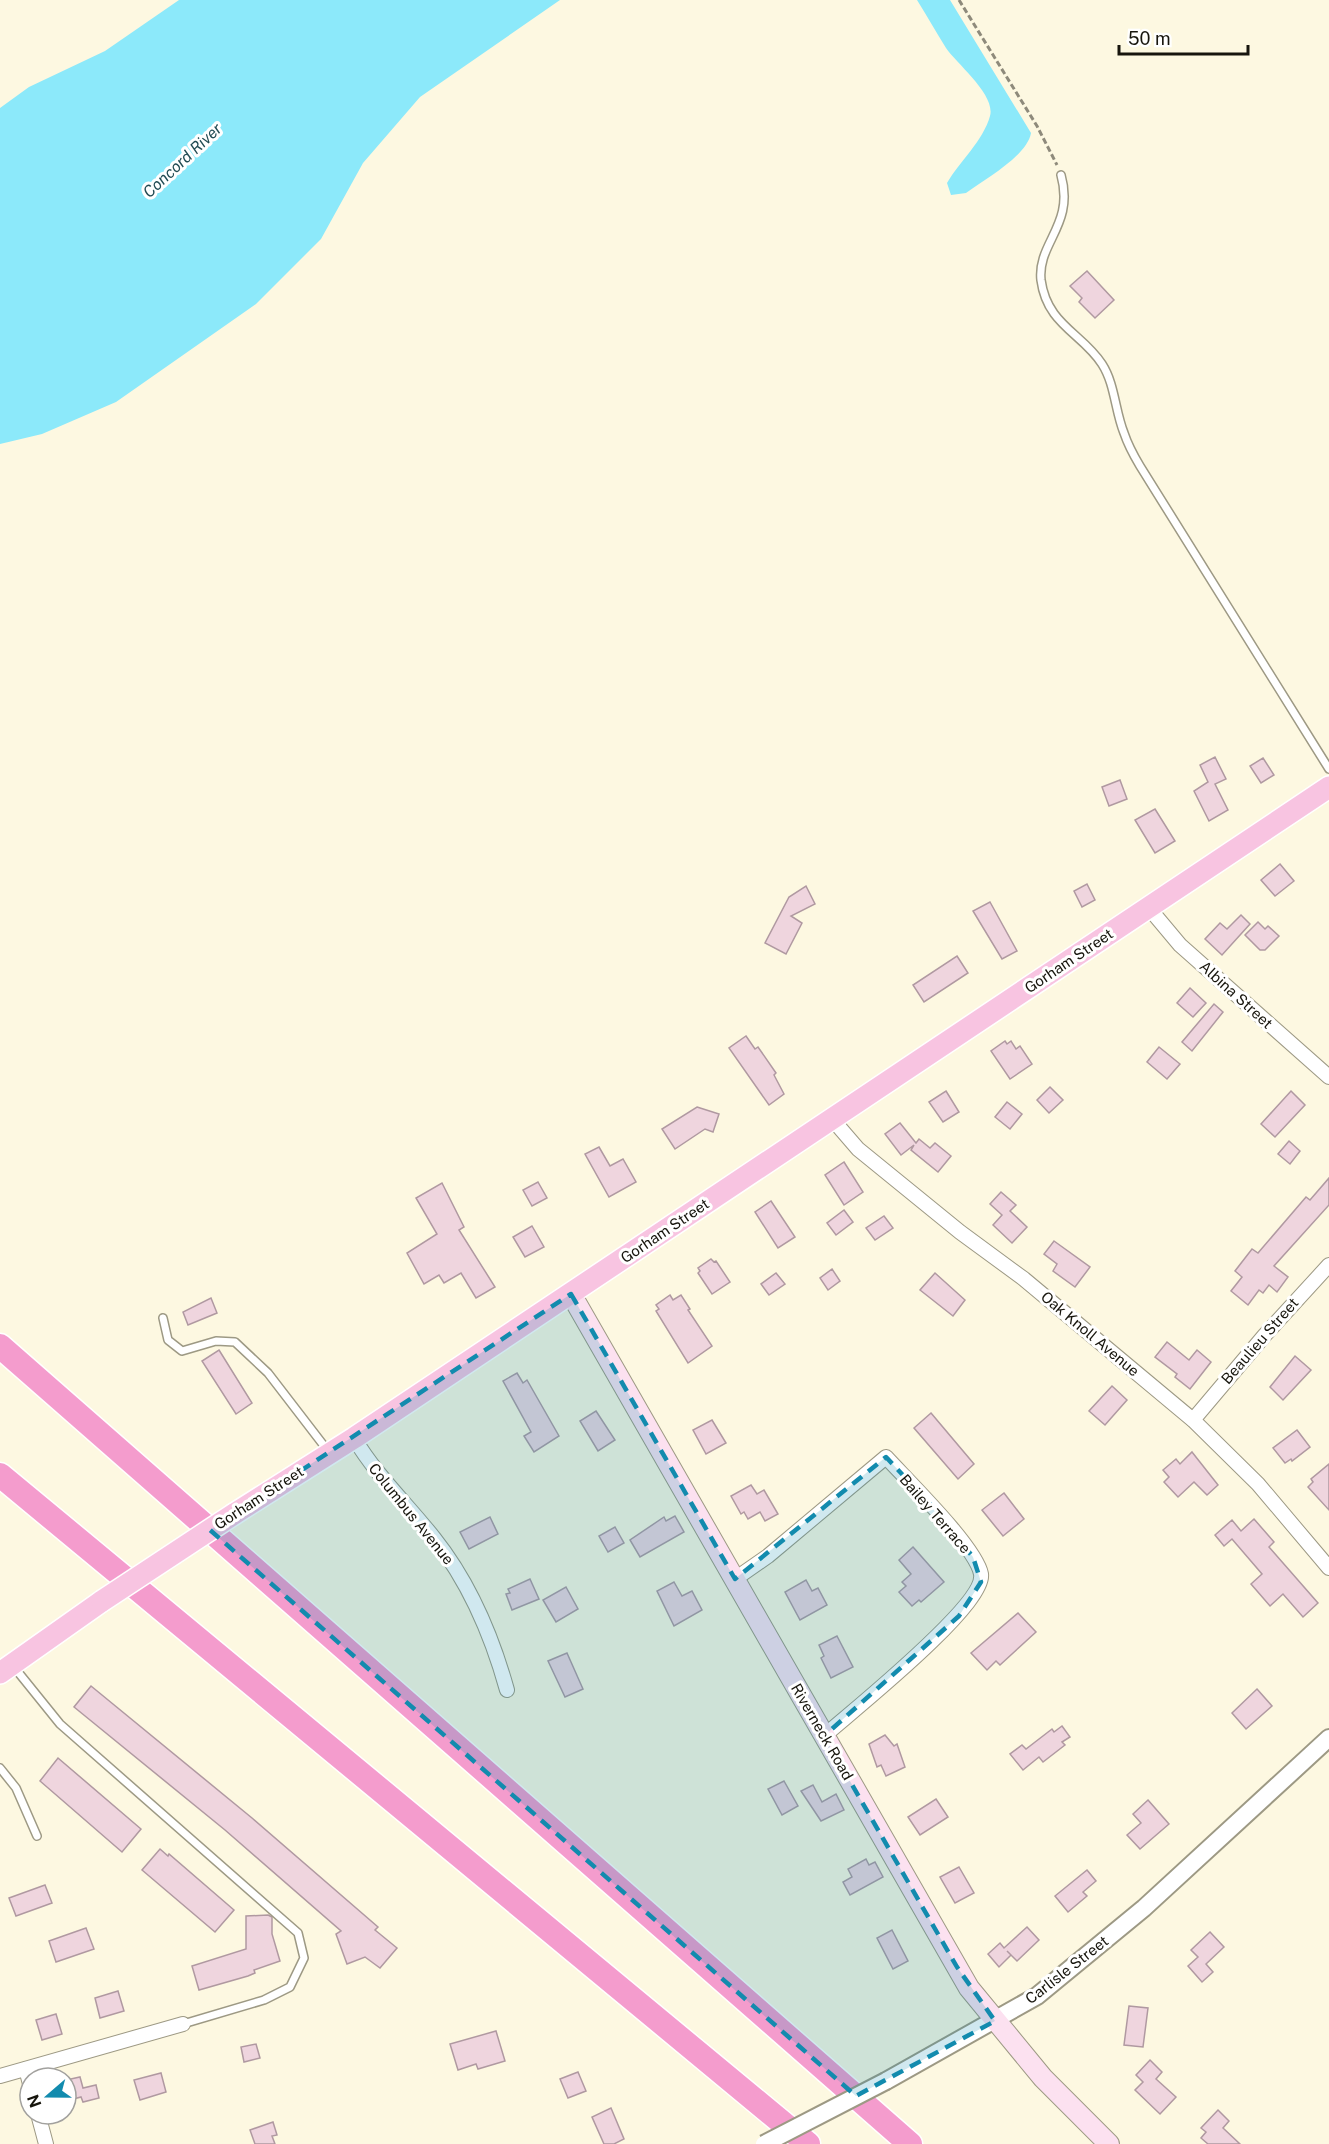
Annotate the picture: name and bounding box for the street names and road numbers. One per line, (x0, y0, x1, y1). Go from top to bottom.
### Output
street label: Gorham Street (1021, 925, 1116, 996)
street label: Albina Street (1196, 957, 1276, 1032)
street label: Gorham Street (617, 1195, 712, 1266)
street label: Oak Knoll Avenue (1038, 1288, 1143, 1380)
street label: Beaulieu Street (1218, 1294, 1302, 1387)
street label: Columbus Avenue (365, 1460, 457, 1568)
street label: Gorham Street (211, 1462, 307, 1533)
street label: Bailey Terrace (896, 1471, 974, 1557)
street label: Riverneck Road (788, 1681, 857, 1783)
street label: Carlisle Street (1022, 1932, 1112, 2007)

